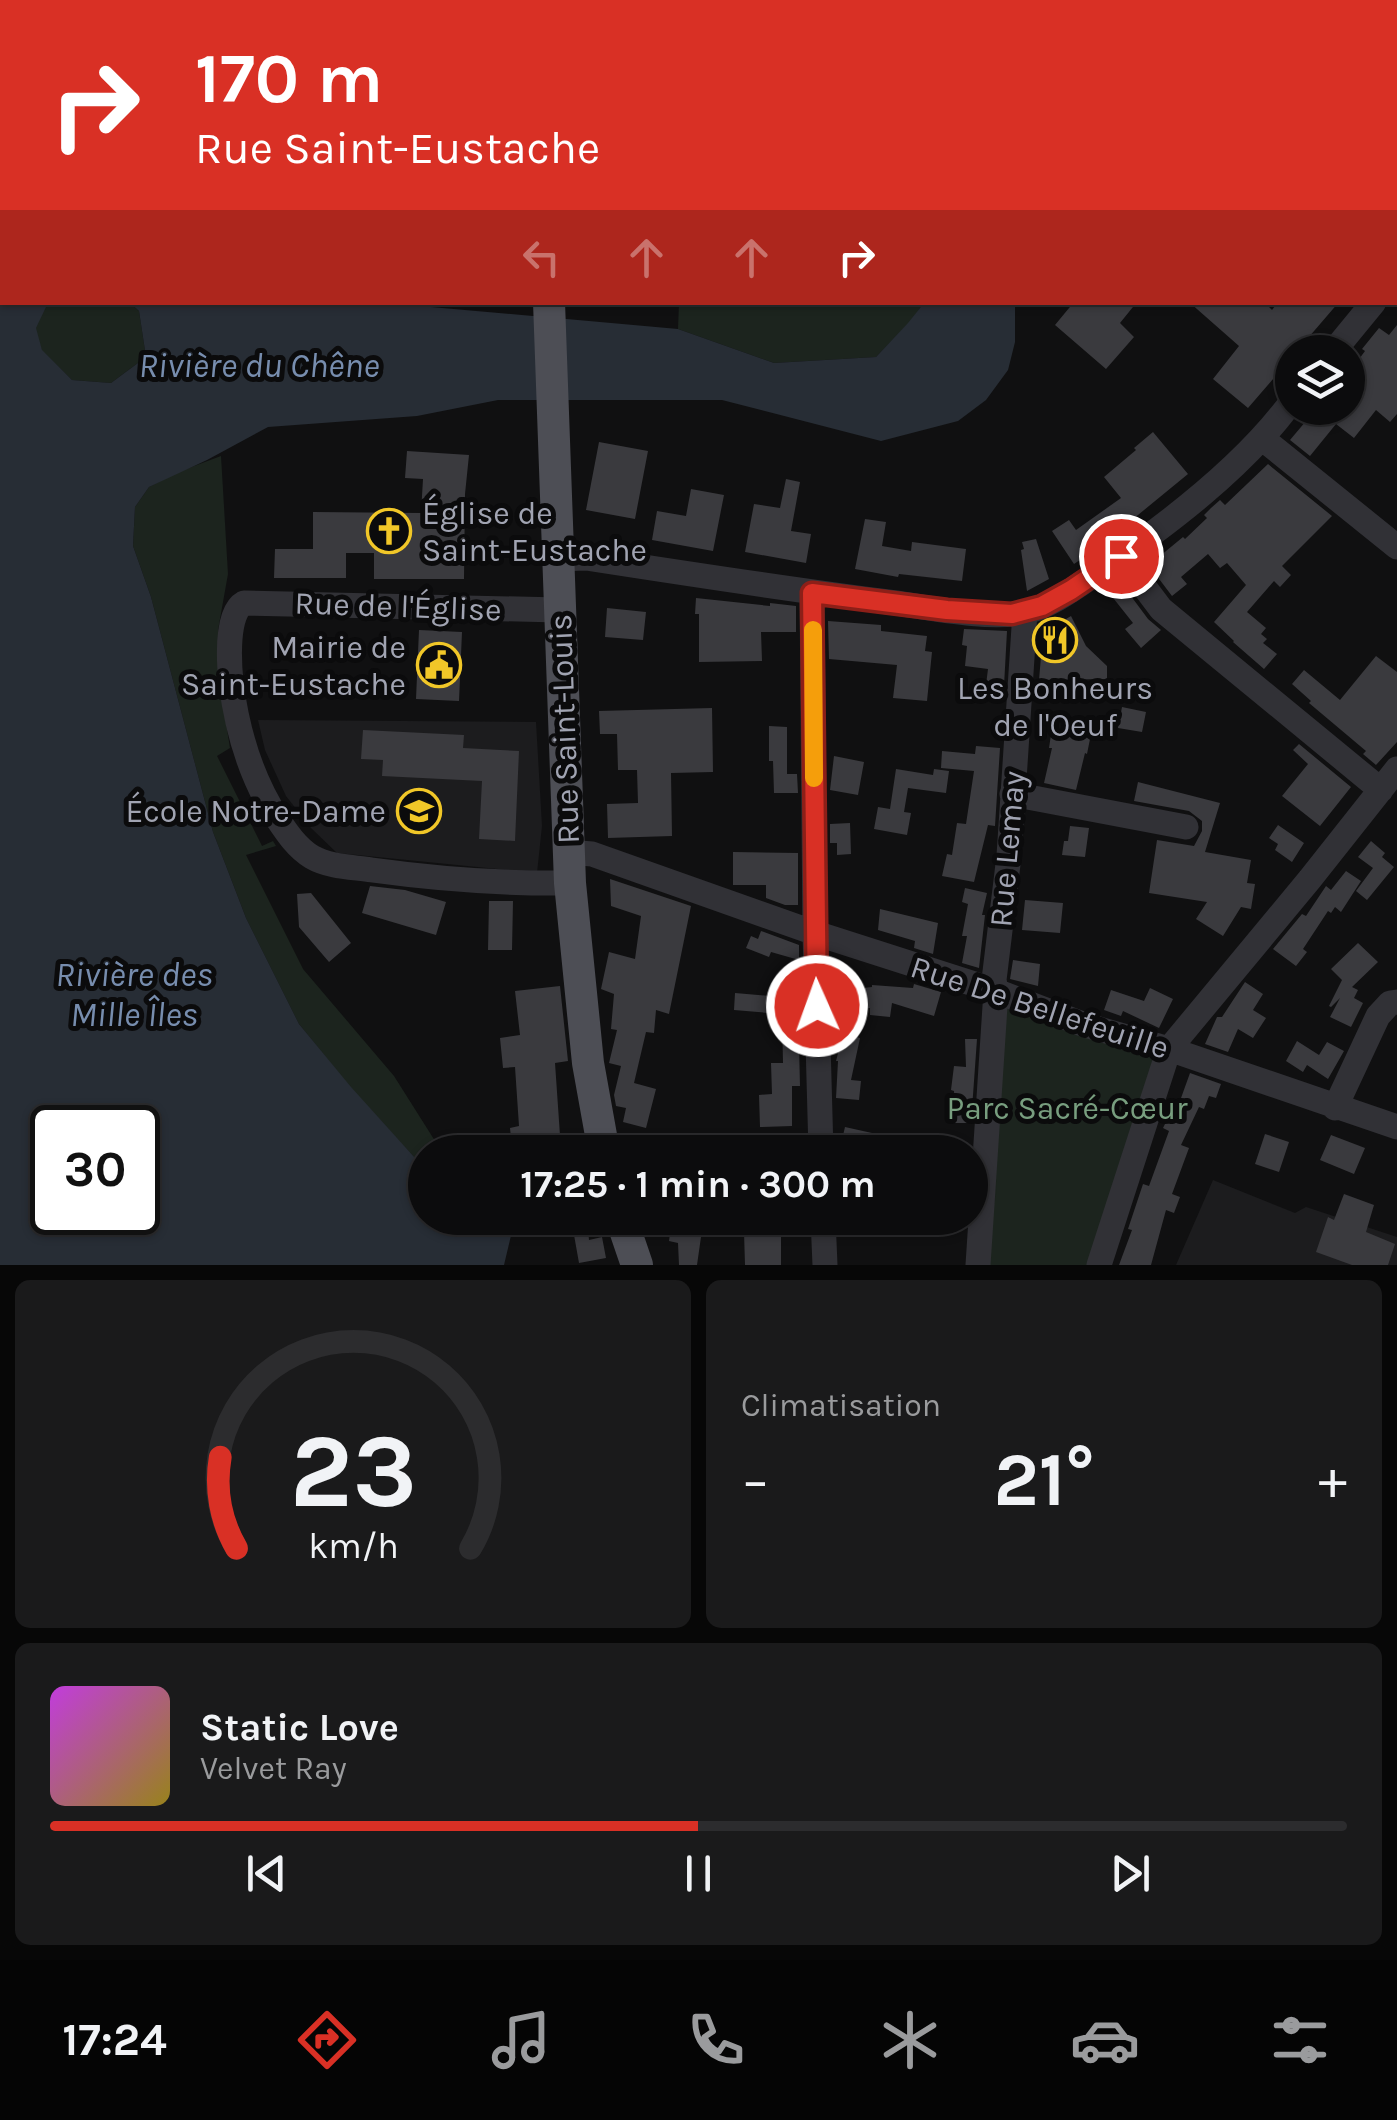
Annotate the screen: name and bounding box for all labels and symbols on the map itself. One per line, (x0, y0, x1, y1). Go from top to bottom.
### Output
water label: Rivière du Chêne (139, 345, 379, 386)
place label: Église de Saint-Eustache (422, 493, 647, 569)
church icon: Église de Saint-Eustache (366, 508, 412, 554)
pin (1079, 514, 1164, 599)
street label: Rue de l'Église (294, 582, 502, 629)
street label: Rue Saint-Louis (542, 613, 587, 845)
restaurant icon: Les Bonheurs de l'Oeuf (1032, 617, 1078, 663)
place label: Mairie de Saint-Eustache (181, 629, 406, 703)
public building icon: Mairie de Saint-Eustache (416, 642, 462, 688)
place label: Les Bonheurs de l'Oeuf (957, 670, 1153, 744)
street label: Rue Lemay (982, 769, 1033, 929)
school or university icon: École Notre-Dame (396, 788, 442, 834)
place label: École Notre-Dame (125, 791, 386, 830)
street label: Rue De Bellefeuille (906, 948, 1174, 1067)
water label: Rivière des Mille Îles (55, 954, 213, 1035)
position arrow (765, 954, 869, 1058)
park label: Parc Sacré-Cœur (946, 1090, 1188, 1127)
speed limit sign: 30 (30, 1105, 160, 1235)

